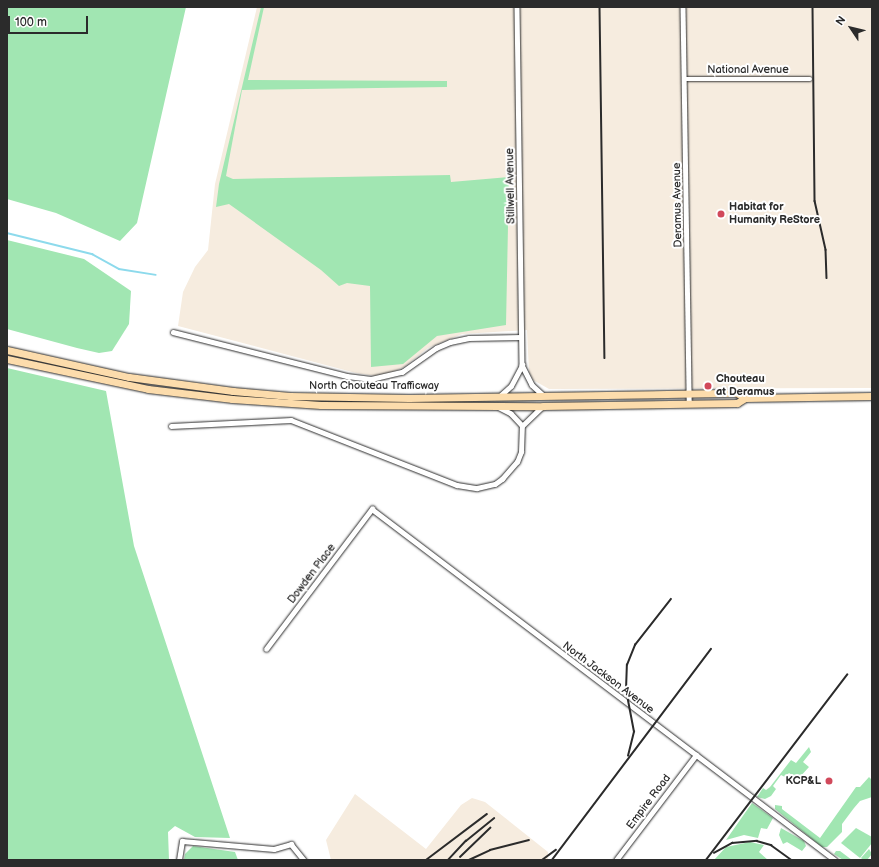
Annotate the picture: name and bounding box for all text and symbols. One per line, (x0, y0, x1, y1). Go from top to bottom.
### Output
scale bar (10, 8, 90, 34)
north arrow (831, 8, 871, 48)
text: N (833, 14, 848, 28)
text: 100 m (15, 15, 47, 30)
street label: National Avenue (707, 63, 789, 77)
street label: Stillwell Avenue (504, 148, 518, 224)
street label: Deramus Avenue (671, 162, 685, 248)
place label: Habitat for Humanity ReStore (729, 201, 820, 227)
marker: Habitat for Humanity ReStore (716, 209, 726, 219)
place label: Chouteau at Deramus (716, 373, 774, 399)
street label: North Chouteau Trafficway (309, 379, 439, 393)
marker: Chouteau at Deramus (703, 381, 713, 391)
street label: Dowden Place (285, 542, 339, 606)
street label: North Jackson Avenue (559, 639, 657, 717)
street label: Empire Road (624, 772, 674, 832)
place label: KCP&L (786, 774, 821, 788)
marker: KCP&L (824, 776, 834, 786)

